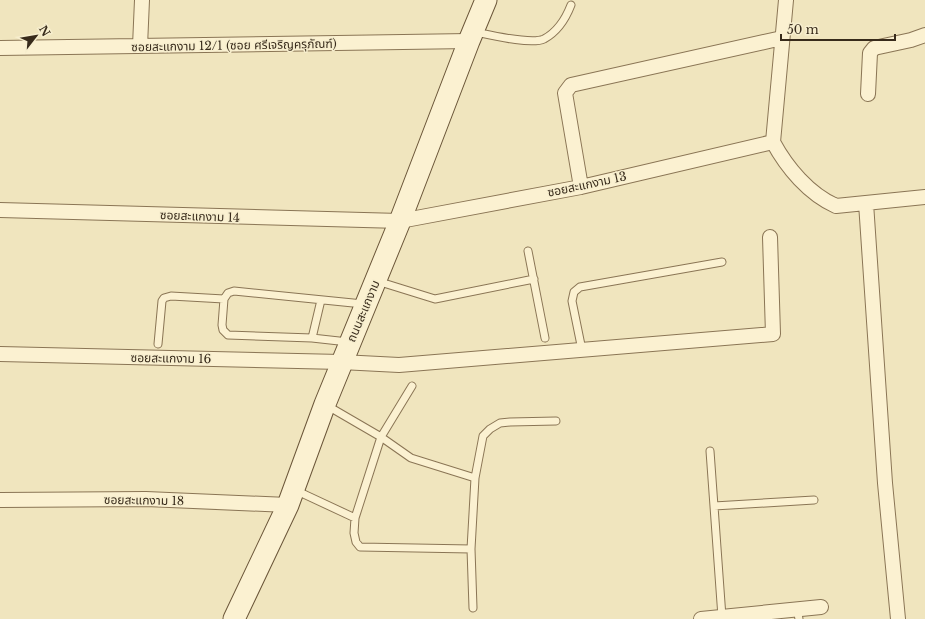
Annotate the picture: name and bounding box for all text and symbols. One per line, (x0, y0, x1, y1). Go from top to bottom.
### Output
north arrow (16, 16, 56, 56)
scale bar (781, 16, 895, 42)
text: 50 m (787, 22, 819, 37)
text: N (36, 23, 54, 39)
street label: ซอยสะแกงาม 12/1 (ซอย ศรีเจริญครุภัณฑ์) (131, 36, 337, 54)
street label: ซอยสะแกงาม 13 (546, 168, 628, 200)
street label: ซอยสะแกงาม 14 (160, 207, 240, 225)
street label: ถนนสะแกงาม (343, 278, 383, 344)
street label: ซอยสะแกงาม 16 (130, 350, 212, 366)
street label: ซอยสะแกงาม 18 (104, 492, 184, 508)

